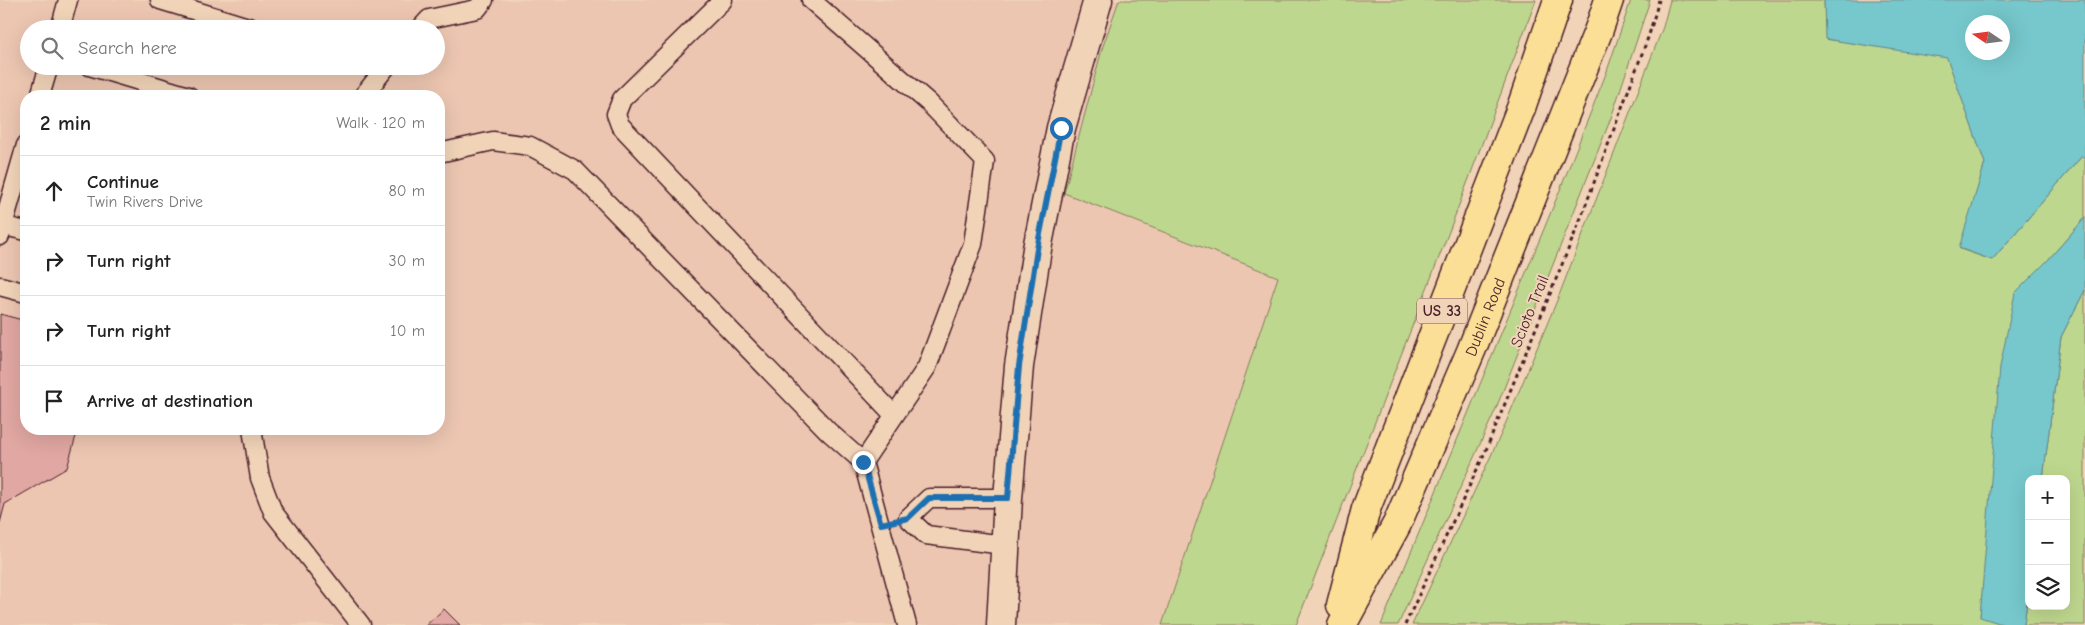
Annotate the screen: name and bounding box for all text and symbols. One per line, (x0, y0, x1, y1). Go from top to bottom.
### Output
north arrow (1965, 15, 2010, 60)
search box (20, 20, 445, 75)
icon: search (38, 34, 66, 62)
text: Search here (78, 37, 177, 59)
text: 2 min (40, 111, 91, 135)
text: Walk · 120 m (336, 114, 425, 132)
route start (1050, 117, 1073, 140)
text: Continue (87, 171, 159, 193)
icon: ahead (40, 177, 68, 205)
text: 80 m (388, 182, 425, 200)
text: Twin Rivers Drive (87, 193, 203, 211)
icon: right (40, 247, 68, 275)
text: Turn right (87, 250, 171, 272)
text: 30 m (389, 252, 425, 270)
street label: Scioto Trail (1507, 273, 1553, 350)
street label: Dublin Road (1462, 275, 1509, 359)
road number: US 33 (1417, 298, 1467, 324)
icon: right (40, 317, 68, 345)
text: Turn right (87, 320, 171, 342)
text: 10 m (390, 322, 425, 340)
icon: arrive (40, 387, 68, 415)
text: Arrive at destination (87, 390, 253, 412)
route end (852, 451, 875, 474)
map controls (2025, 475, 2070, 610)
button: + (2025, 475, 2070, 520)
button: − (2025, 520, 2070, 565)
button: layers (2025, 565, 2070, 610)

